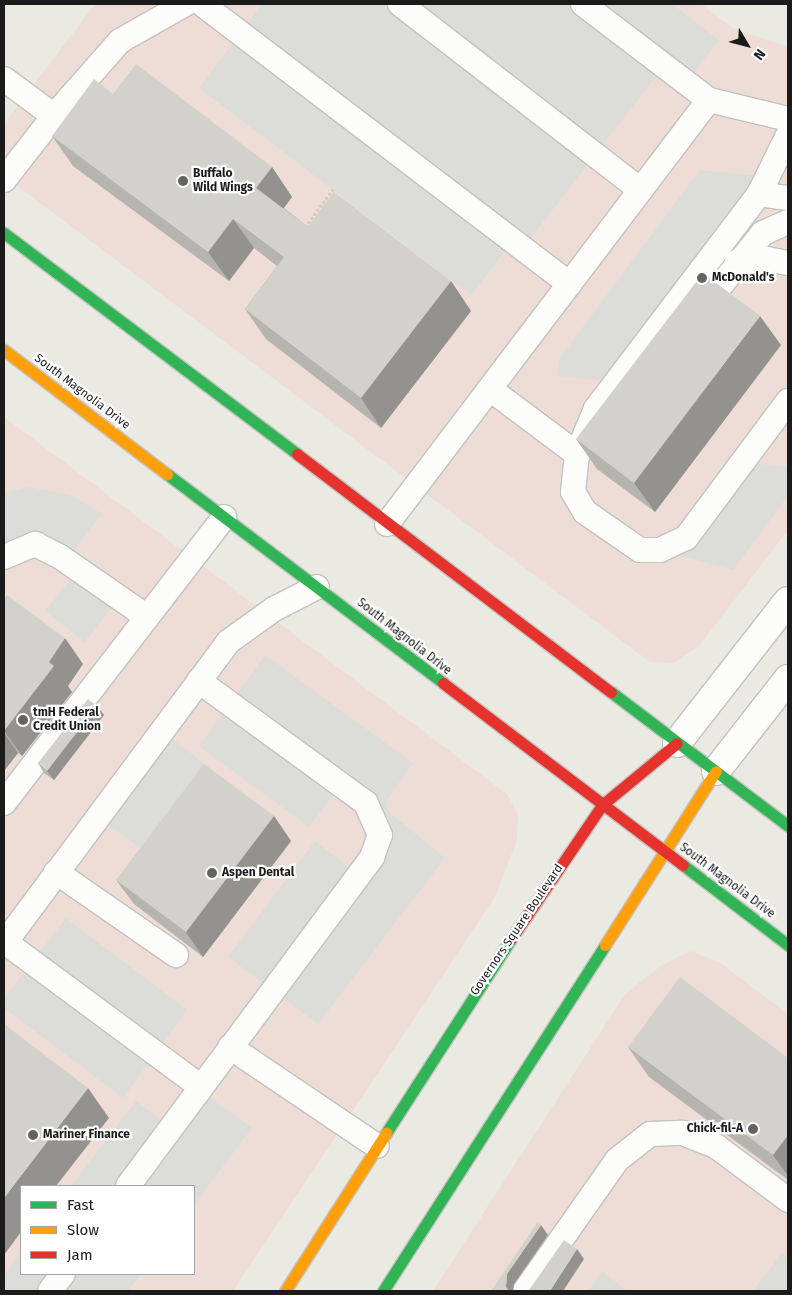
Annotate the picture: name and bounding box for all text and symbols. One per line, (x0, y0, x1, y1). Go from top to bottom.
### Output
north arrow (722, 20, 772, 70)
text: N (750, 45, 769, 63)
place label: Buffalo Wild Wings (193, 167, 253, 195)
marker: Buffalo Wild Wings (177, 175, 189, 187)
place label: McDonald's (712, 271, 775, 285)
marker: McDonald's (696, 272, 708, 284)
street label: South Magnolia Drive (31, 351, 133, 433)
street label: South Magnolia Drive (354, 596, 454, 678)
place label: tmH Federal Credit Union (33, 706, 101, 734)
marker: tmH Federal Credit Union (17, 714, 29, 726)
street label: South Magnolia Drive (676, 840, 778, 922)
street label: Governors Square Boulevard (468, 862, 566, 998)
place label: Aspen Dental (222, 866, 294, 880)
marker: Aspen Dental (206, 867, 218, 879)
place label: Chick-fil-A (687, 1122, 743, 1136)
marker: Chick-fil-A (747, 1123, 759, 1135)
place label: Mariner Finance (43, 1128, 130, 1142)
marker: Mariner Finance (27, 1129, 39, 1141)
legend (20, 1185, 195, 1275)
text: Fast (67, 1196, 94, 1214)
text: Slow (67, 1221, 99, 1239)
text: Jam (67, 1246, 93, 1264)

